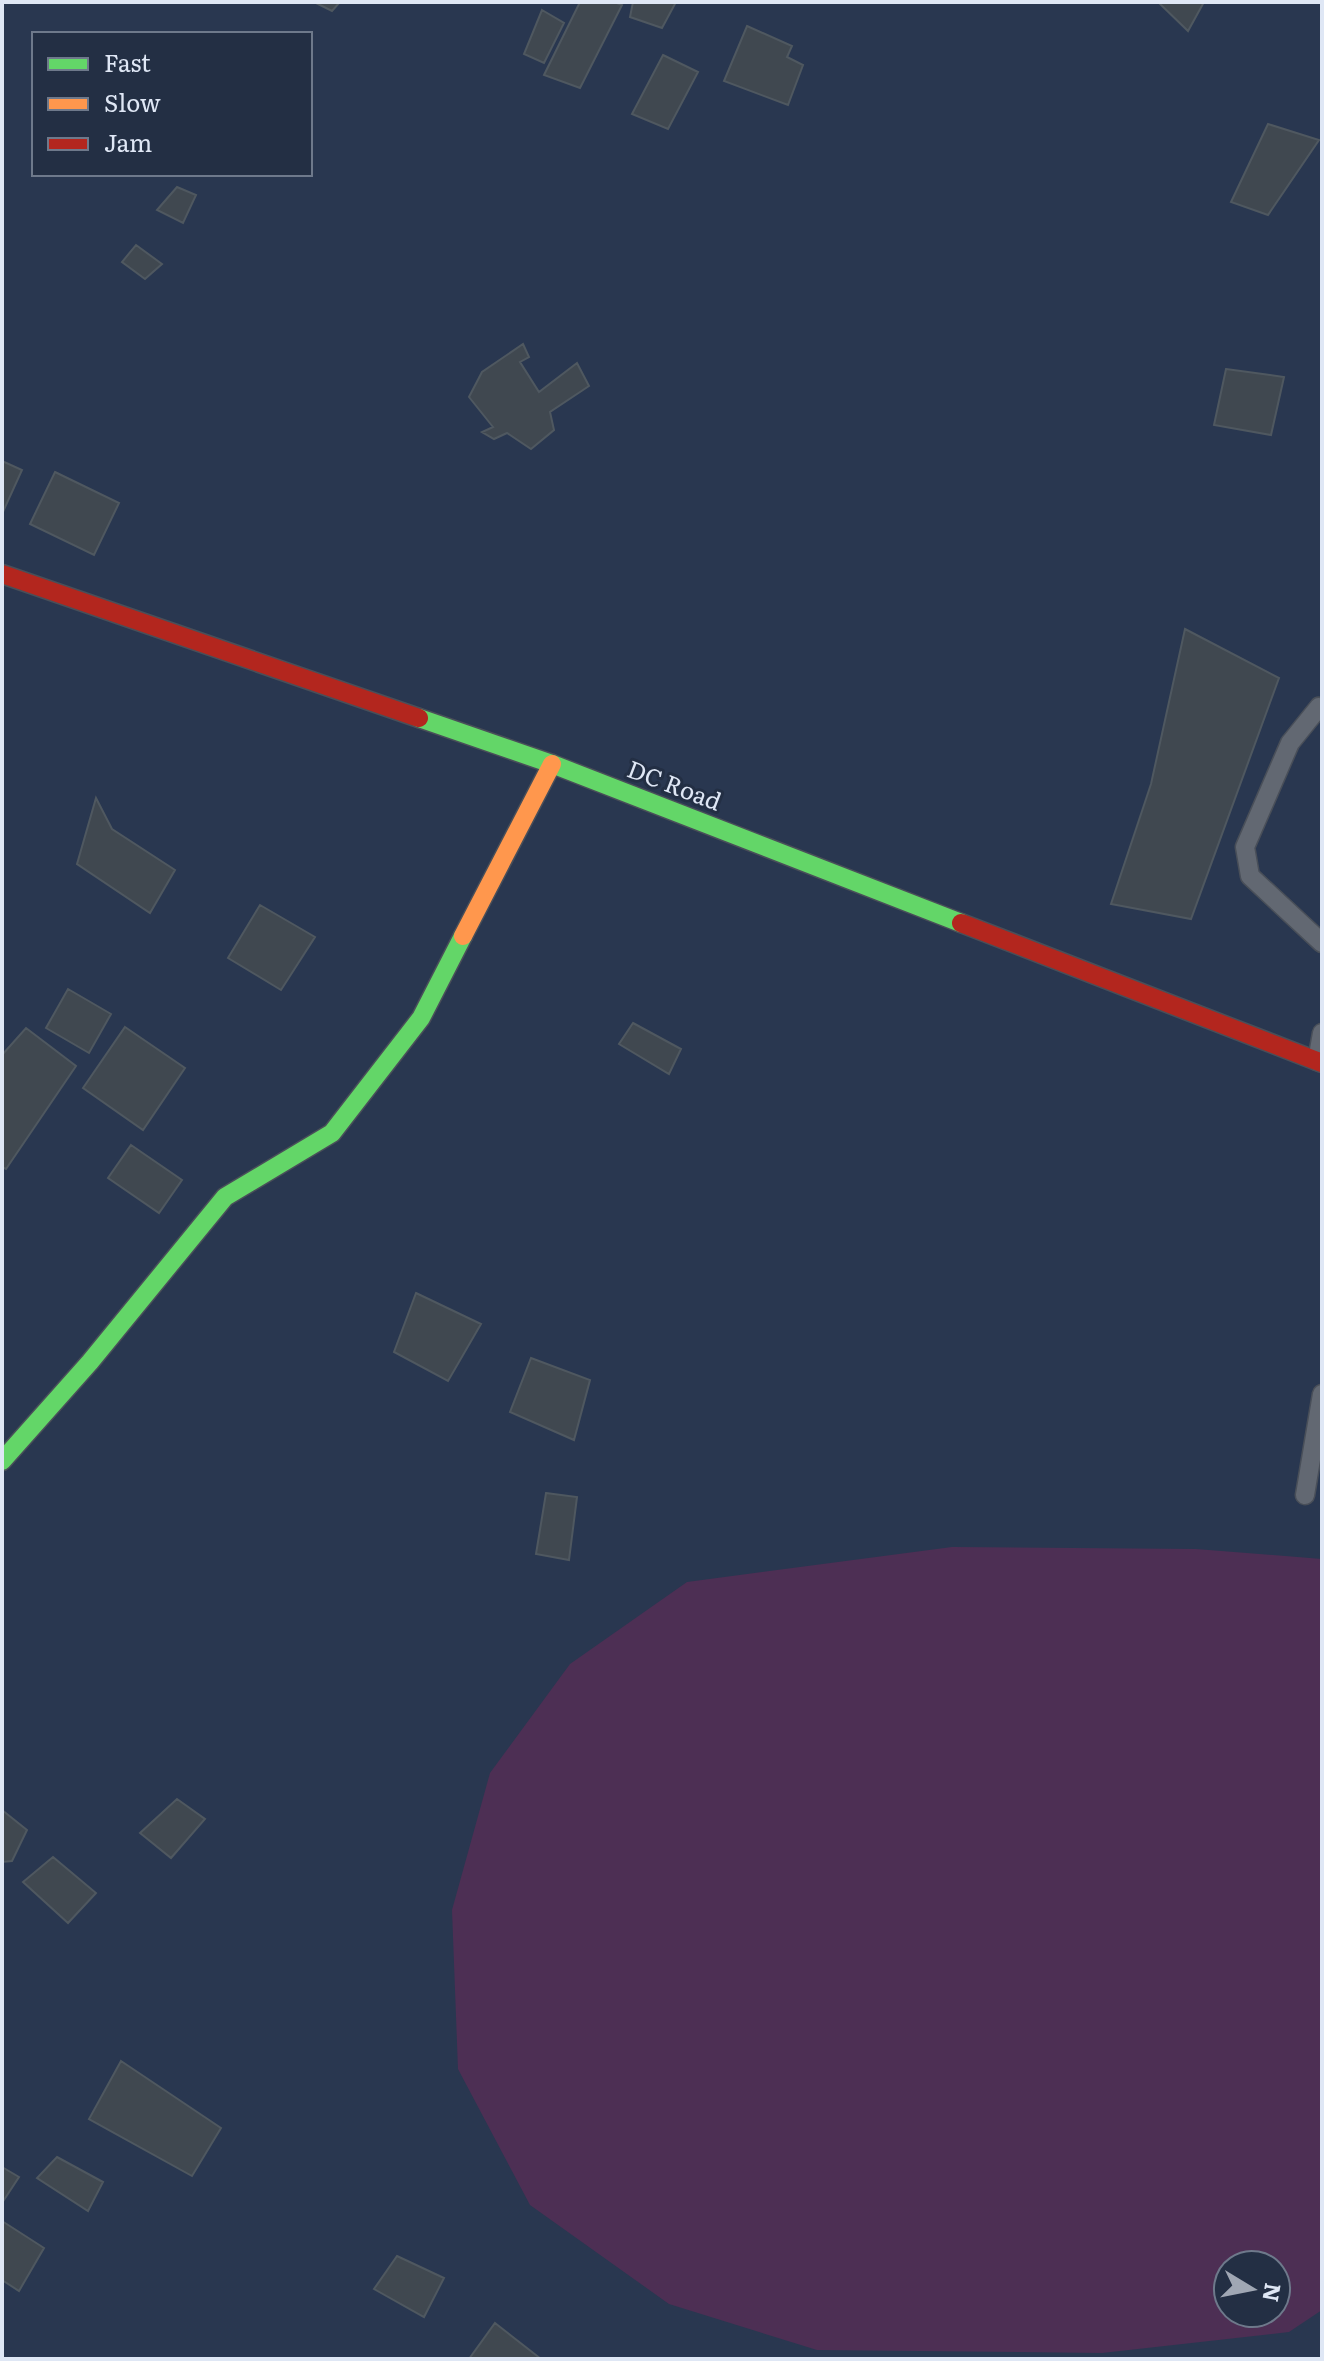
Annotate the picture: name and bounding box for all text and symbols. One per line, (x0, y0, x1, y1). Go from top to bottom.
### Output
legend (32, 32, 312, 176)
text: Fast (104, 44, 151, 79)
text: Slow (104, 84, 161, 119)
text: Jam (104, 124, 152, 159)
street label: DC Road (623, 750, 727, 818)
north arrow (1212, 2249, 1292, 2329)
text: N (1255, 2281, 1291, 2305)

